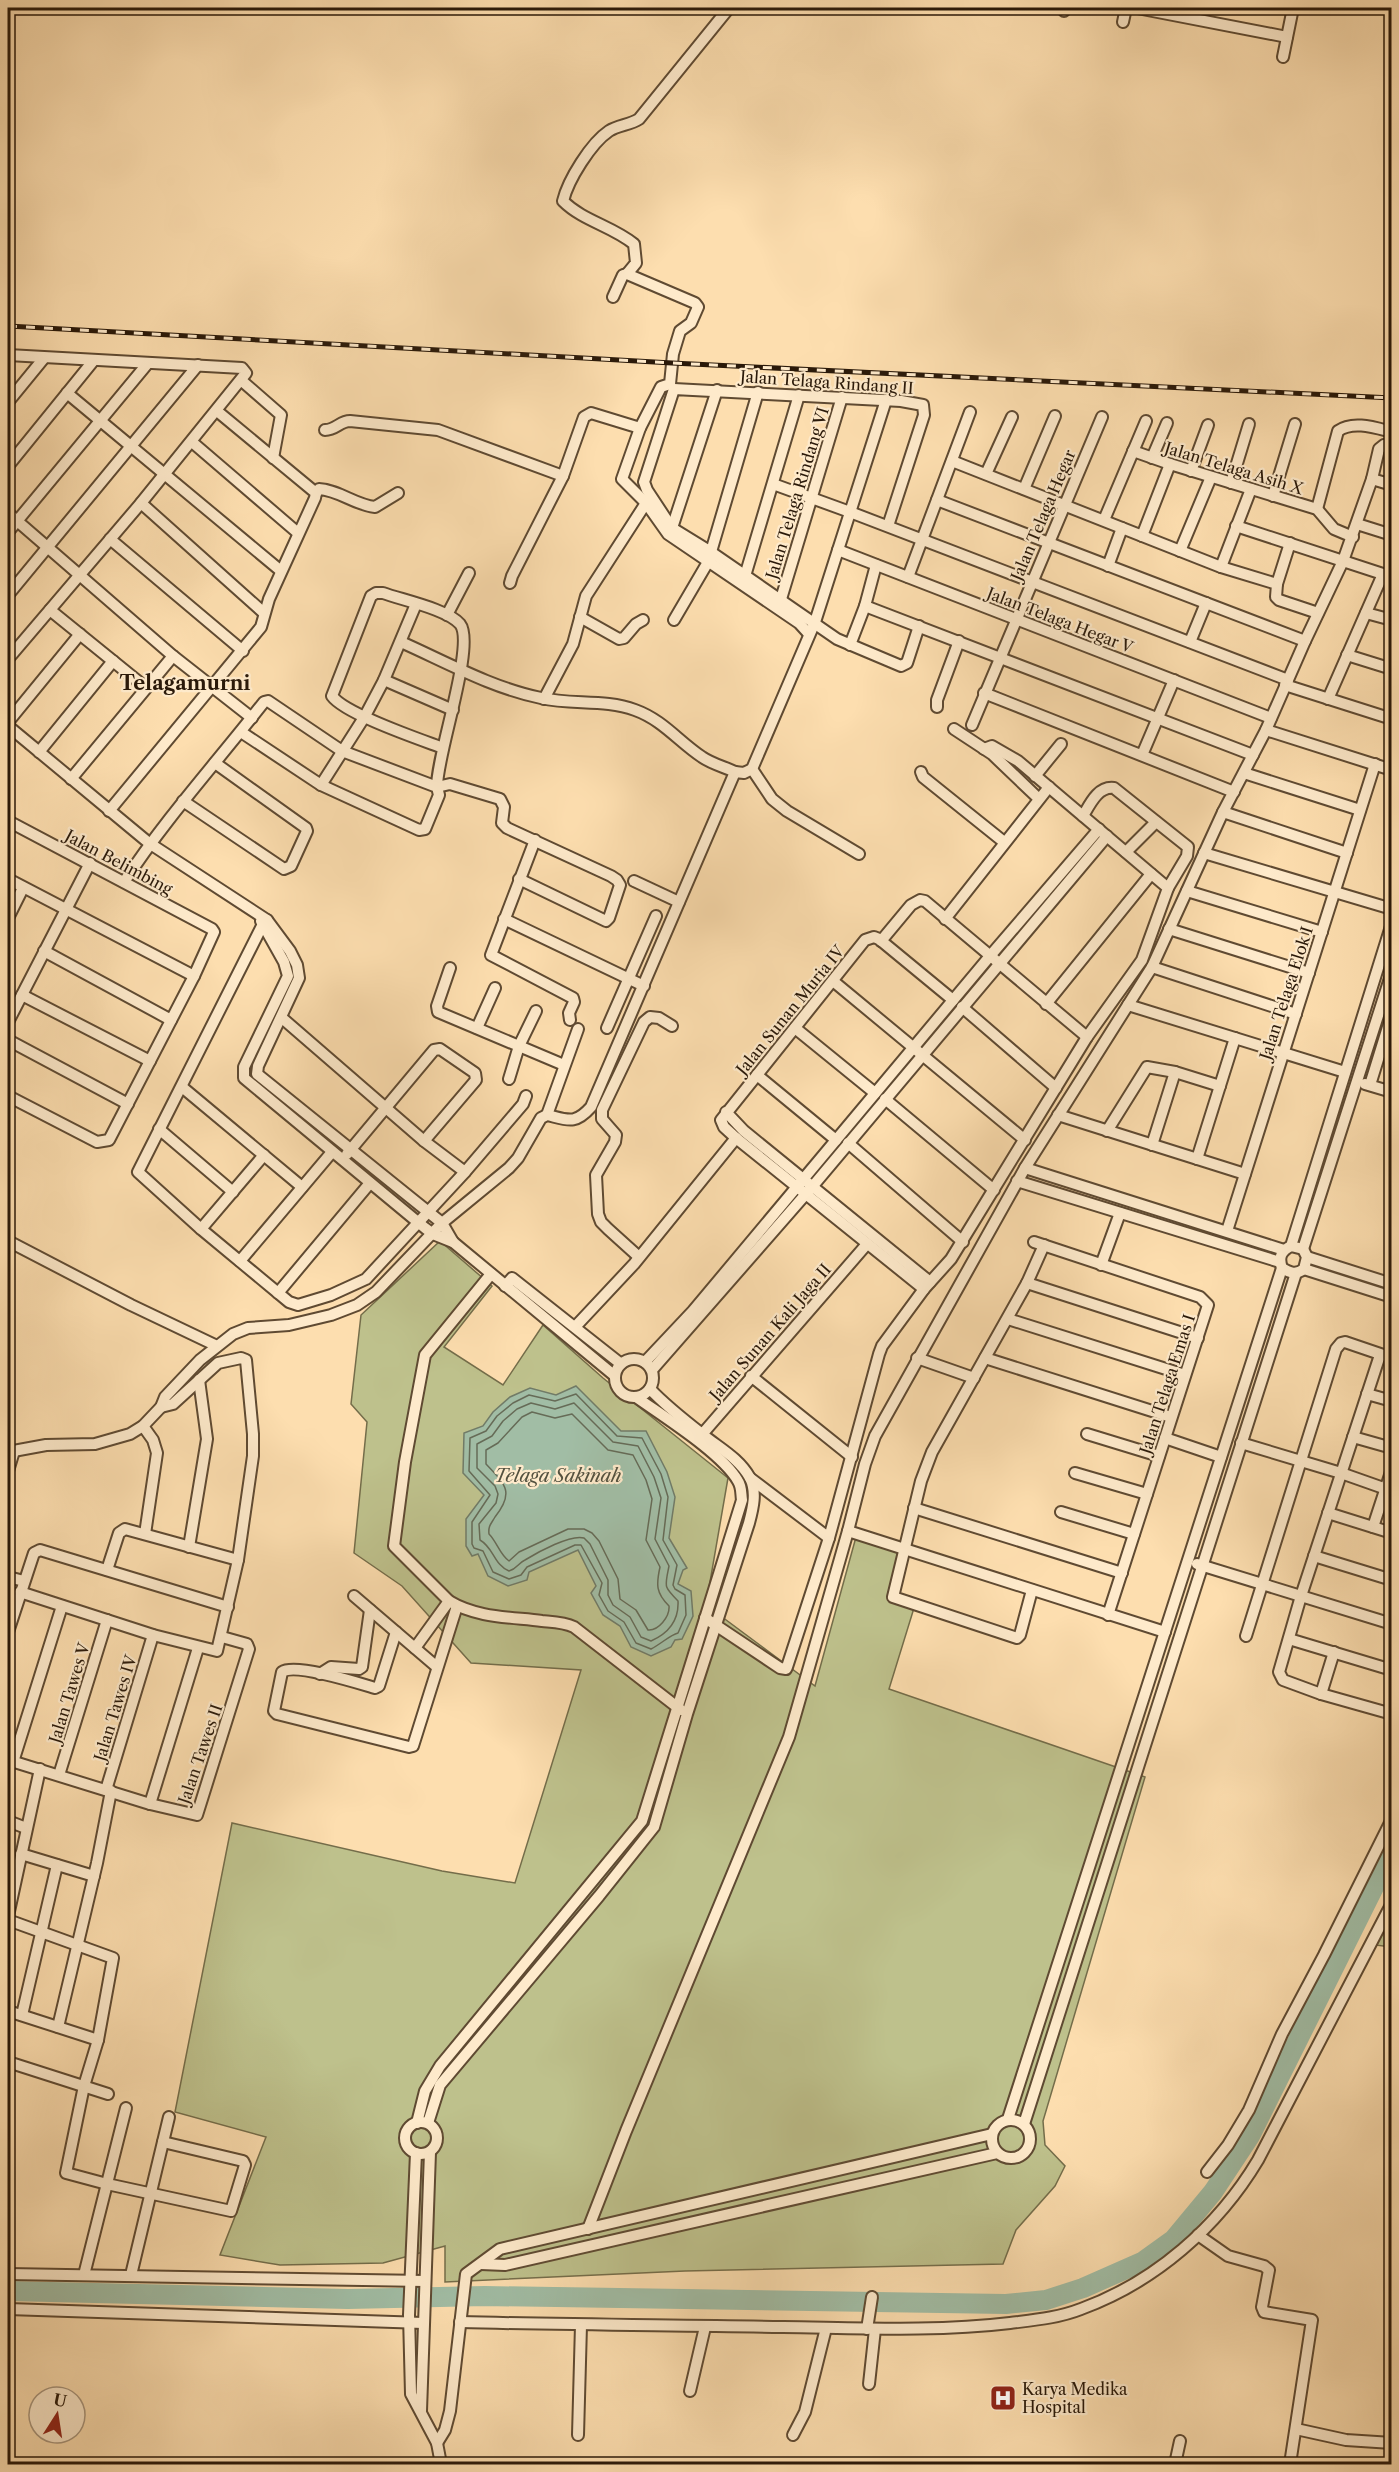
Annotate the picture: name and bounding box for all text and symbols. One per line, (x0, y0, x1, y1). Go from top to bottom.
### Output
street label: Jalan Telaga Rindang II (737, 366, 914, 398)
street label: Jalan Telaga Rindang VI (760, 405, 833, 584)
street label: Jalan Telaga Asih X (1159, 437, 1306, 499)
street label: Jalan Telaga Hegar (1005, 446, 1080, 586)
street label: Jalan Telaga Hegar V (981, 582, 1136, 657)
district label: Telagamurni (119, 671, 251, 695)
street label: Jalan Belimbing (59, 824, 177, 899)
street label: Jalan Telaga Elok I (1254, 924, 1317, 1065)
street label: Jalan Sunan Muria IV (730, 941, 849, 1081)
street label: Jalan Sunan Kali Jaga II (703, 1259, 835, 1407)
street label: Jalan Telaga Emas I (1134, 1311, 1199, 1459)
water label: Telaga Sakinah (494, 1465, 622, 1487)
street label: Jalan Tawes V (43, 1640, 94, 1748)
street label: Jalan Tawes IV (88, 1652, 141, 1766)
street label: Jalan Tawes II (173, 1701, 226, 1809)
place label: Karya Medika Hospital (1022, 2379, 1128, 2417)
hospital icon: Karya Medika Hospital (988, 2383, 1018, 2413)
north arrow (27, 2385, 87, 2445)
text: U (52, 2389, 69, 2411)

